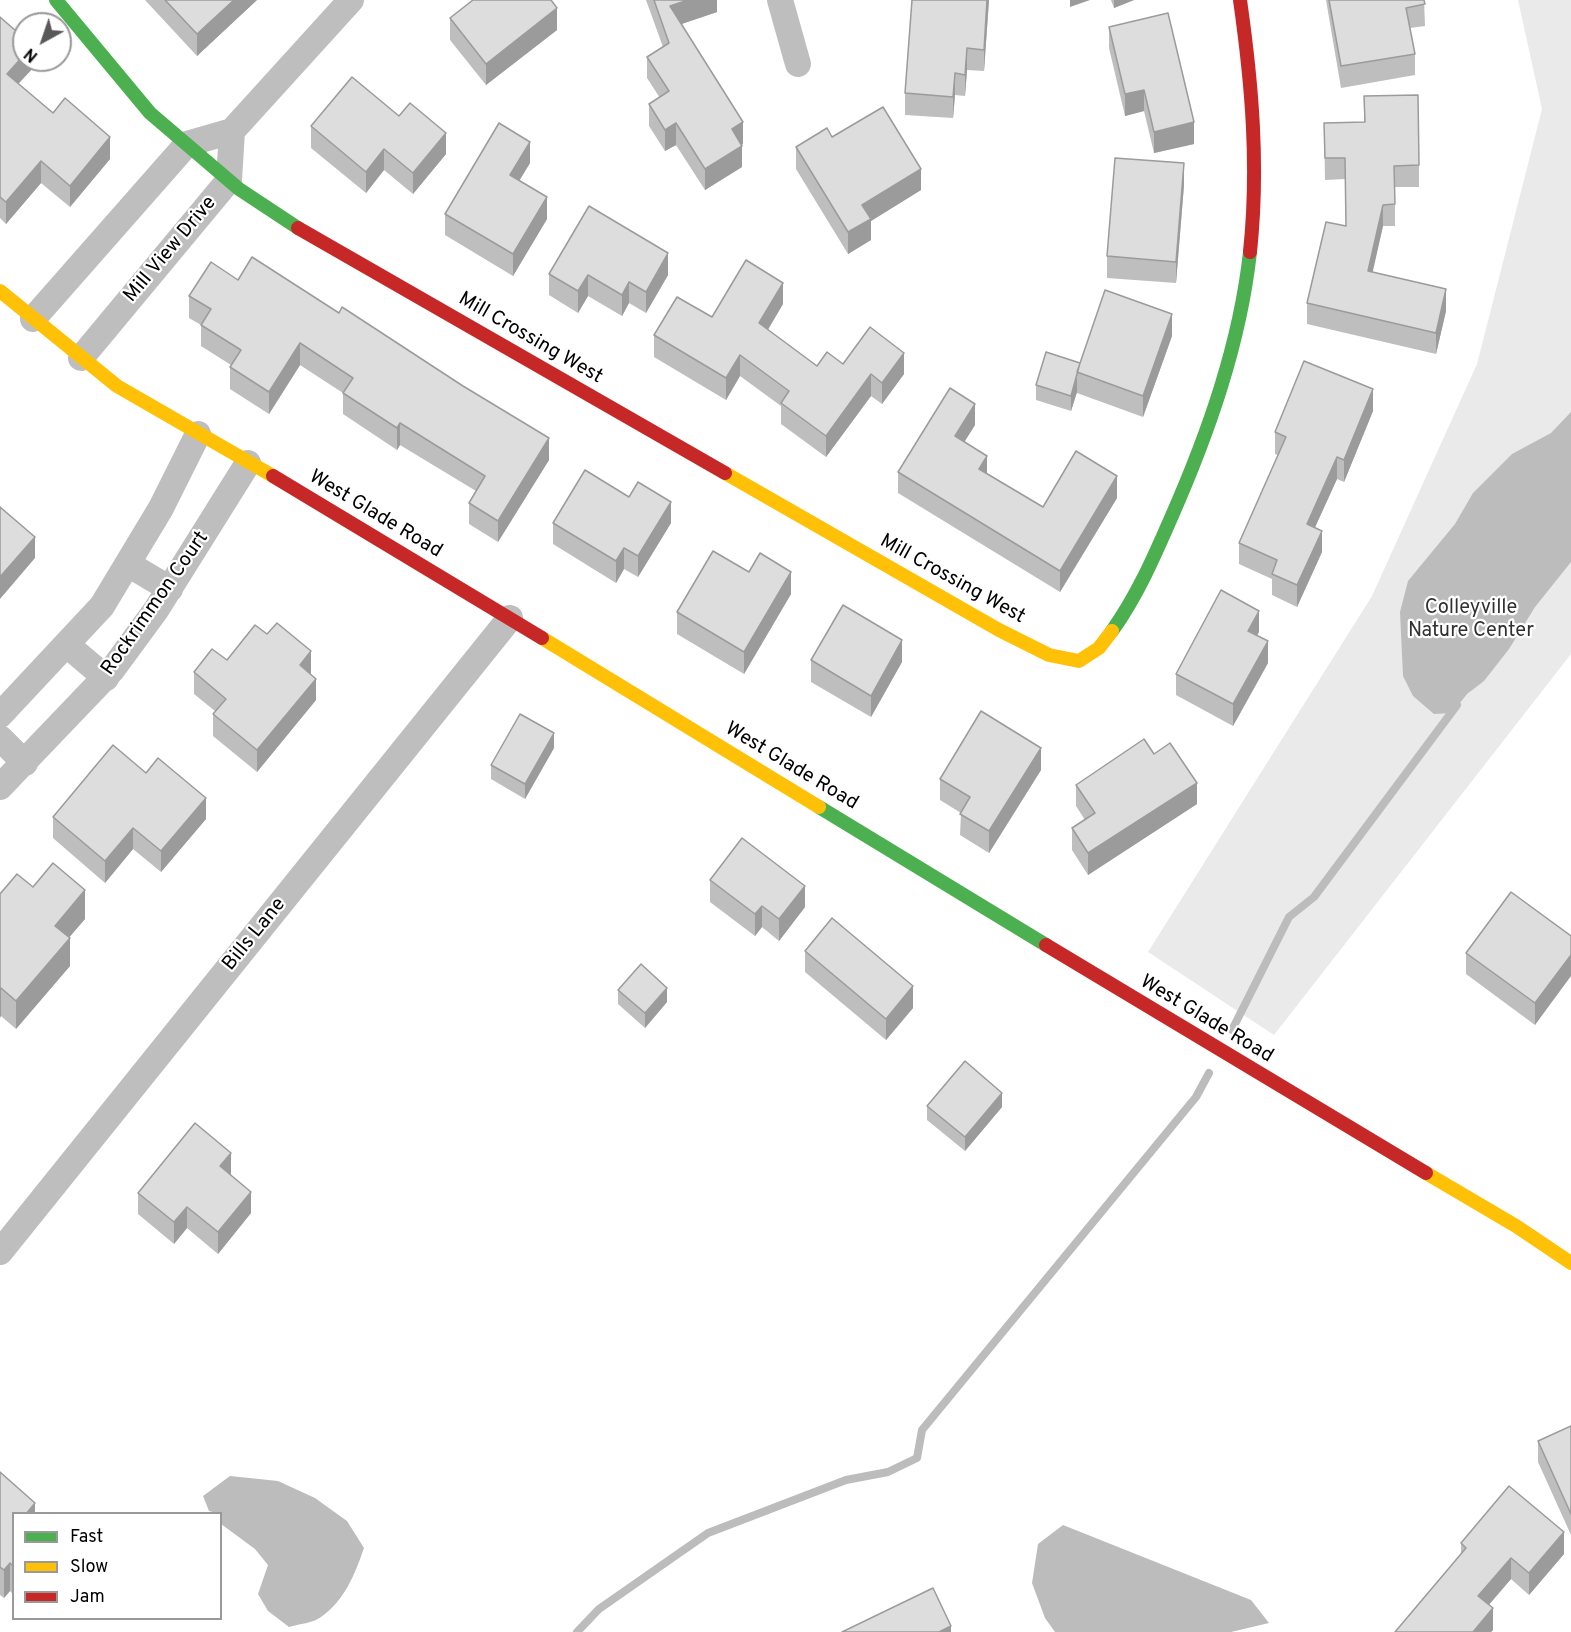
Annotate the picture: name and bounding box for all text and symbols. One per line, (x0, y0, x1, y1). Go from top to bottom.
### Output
north arrow (12, 12, 72, 72)
text: N (21, 43, 43, 66)
street label: Mill View Drive (120, 192, 222, 308)
street label: Mill Crossing West (454, 288, 606, 390)
street label: West Glade Road (304, 466, 446, 564)
street label: Rockrimmon Court (97, 527, 215, 681)
street label: Mill Crossing West (875, 530, 1029, 630)
park label: Colleyville Nature Center (1408, 597, 1534, 644)
street label: West Glade Road (720, 718, 862, 816)
street label: Bills Lane (218, 894, 292, 976)
street label: West Glade Road (1135, 971, 1277, 1069)
legend (12, 1512, 222, 1620)
text: Fast (70, 1526, 103, 1549)
text: Slow (70, 1556, 108, 1579)
text: Jam (70, 1586, 105, 1609)

